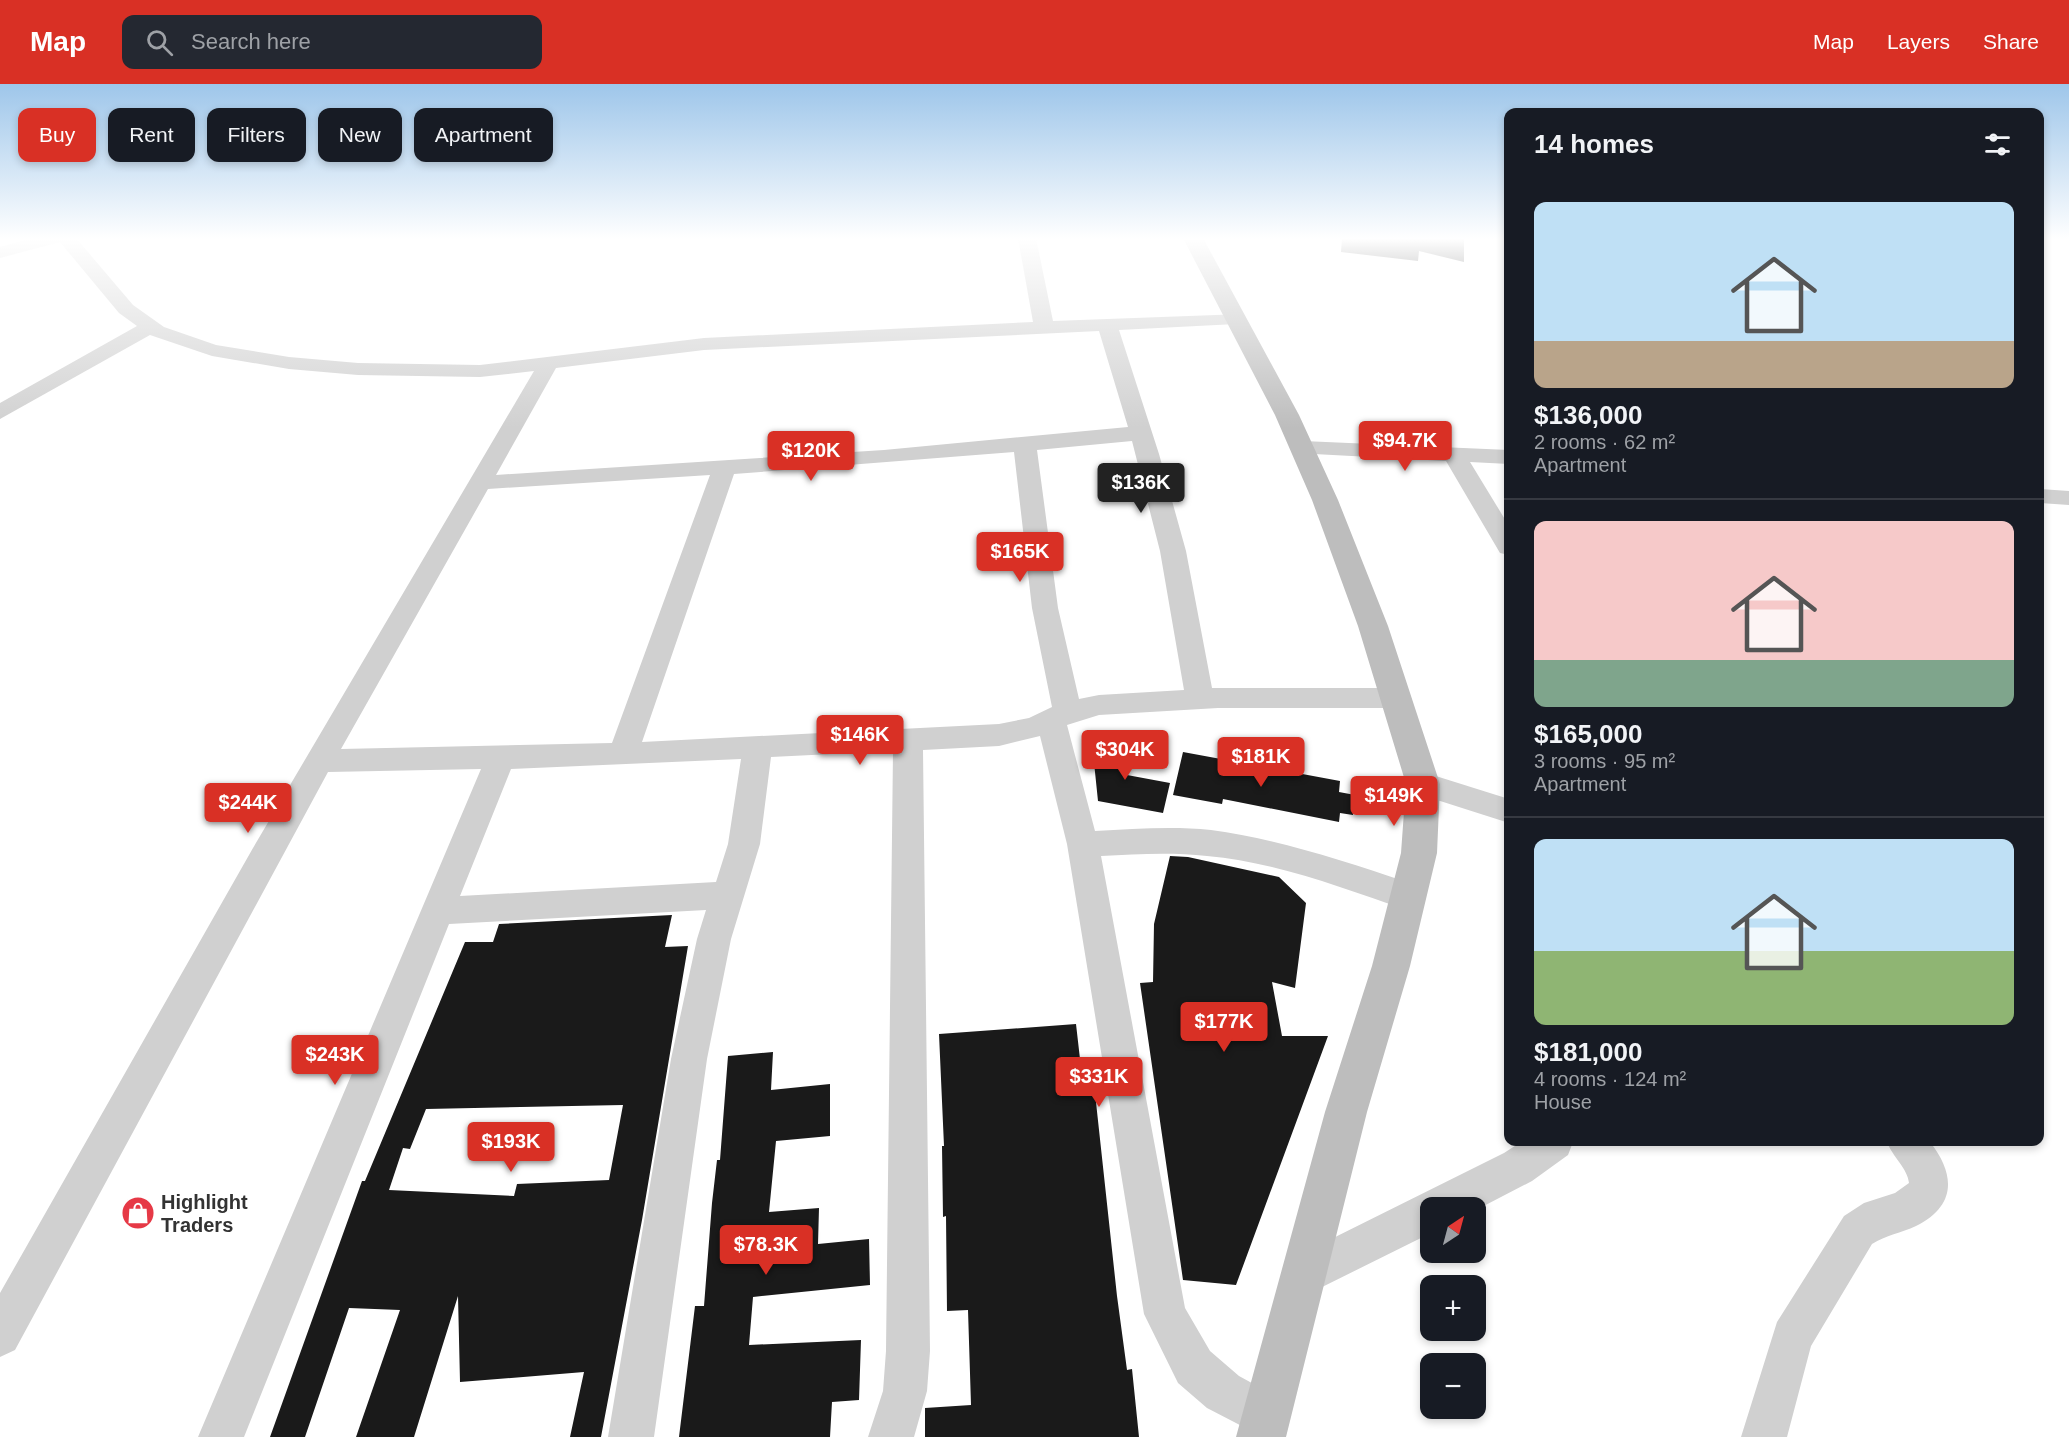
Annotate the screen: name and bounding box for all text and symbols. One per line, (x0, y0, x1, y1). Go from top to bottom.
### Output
search box (122, 15, 542, 69)
text: Map (30, 26, 86, 57)
icon: search (143, 26, 176, 59)
text: Search here (191, 29, 311, 54)
text: Map (1813, 30, 1854, 53)
text: Layers (1887, 30, 1950, 53)
text: Share (1983, 30, 2039, 53)
chip: Buy (18, 108, 96, 162)
chip: Rent (108, 108, 195, 162)
chip: Filters (207, 108, 306, 162)
chip: New (318, 108, 402, 162)
chip: Apartment (414, 108, 553, 162)
icon: filters (1981, 128, 2014, 161)
text: 14 homes (1534, 129, 1654, 159)
icon: home (1720, 241, 1828, 349)
text: $136,000 (1534, 400, 1642, 430)
pin: $94.7K (1356, 421, 1454, 472)
text: $94.7K (1373, 429, 1437, 451)
pin: $120K (769, 431, 853, 482)
text: 2 rooms · 62 m² (1534, 431, 1675, 453)
text: $120K (782, 439, 840, 461)
text: Apartment (1534, 454, 1626, 476)
pin: $136K (1099, 463, 1183, 514)
text: $136K (1112, 471, 1170, 493)
pin: $165K (978, 532, 1062, 583)
text: $165K (991, 540, 1049, 562)
icon: home (1720, 560, 1828, 668)
pin: $146K (818, 715, 902, 766)
text: $165,000 (1534, 719, 1642, 749)
text: $146K (831, 723, 889, 745)
pin: $304K (1083, 730, 1167, 781)
pin: $181K (1219, 737, 1303, 788)
text: $304K (1096, 738, 1154, 760)
text: $181K (1232, 745, 1290, 767)
text: 3 rooms · 95 m² (1534, 750, 1675, 772)
text: Apartment (1534, 773, 1626, 795)
pin: $149K (1352, 776, 1436, 827)
pin: $244K (206, 783, 290, 834)
text: $149K (1365, 784, 1423, 806)
text: $244K (219, 791, 277, 813)
icon: home (1720, 878, 1828, 986)
pin: $177K (1182, 1002, 1266, 1053)
text: $177K (1195, 1010, 1253, 1032)
pin: $243K (293, 1035, 377, 1086)
text: $181,000 (1534, 1037, 1642, 1067)
text: $243K (306, 1043, 364, 1065)
pin: $331K (1057, 1057, 1141, 1108)
text: $331K (1070, 1065, 1128, 1087)
text: 4 rooms · 124 m² (1534, 1068, 1686, 1090)
text: House (1534, 1091, 1592, 1113)
pin: $193K (469, 1122, 553, 1173)
text: $193K (482, 1130, 540, 1152)
place label: Highlight Traders (161, 1191, 248, 1236)
shop icon: Highlight Traders (120, 1195, 156, 1231)
north arrow (1420, 1197, 1486, 1263)
map controls (1420, 1197, 1486, 1419)
pin: $78.3K (717, 1225, 815, 1276)
text: $78.3K (734, 1233, 798, 1255)
button: + (1420, 1275, 1486, 1341)
button: − (1420, 1353, 1486, 1419)

